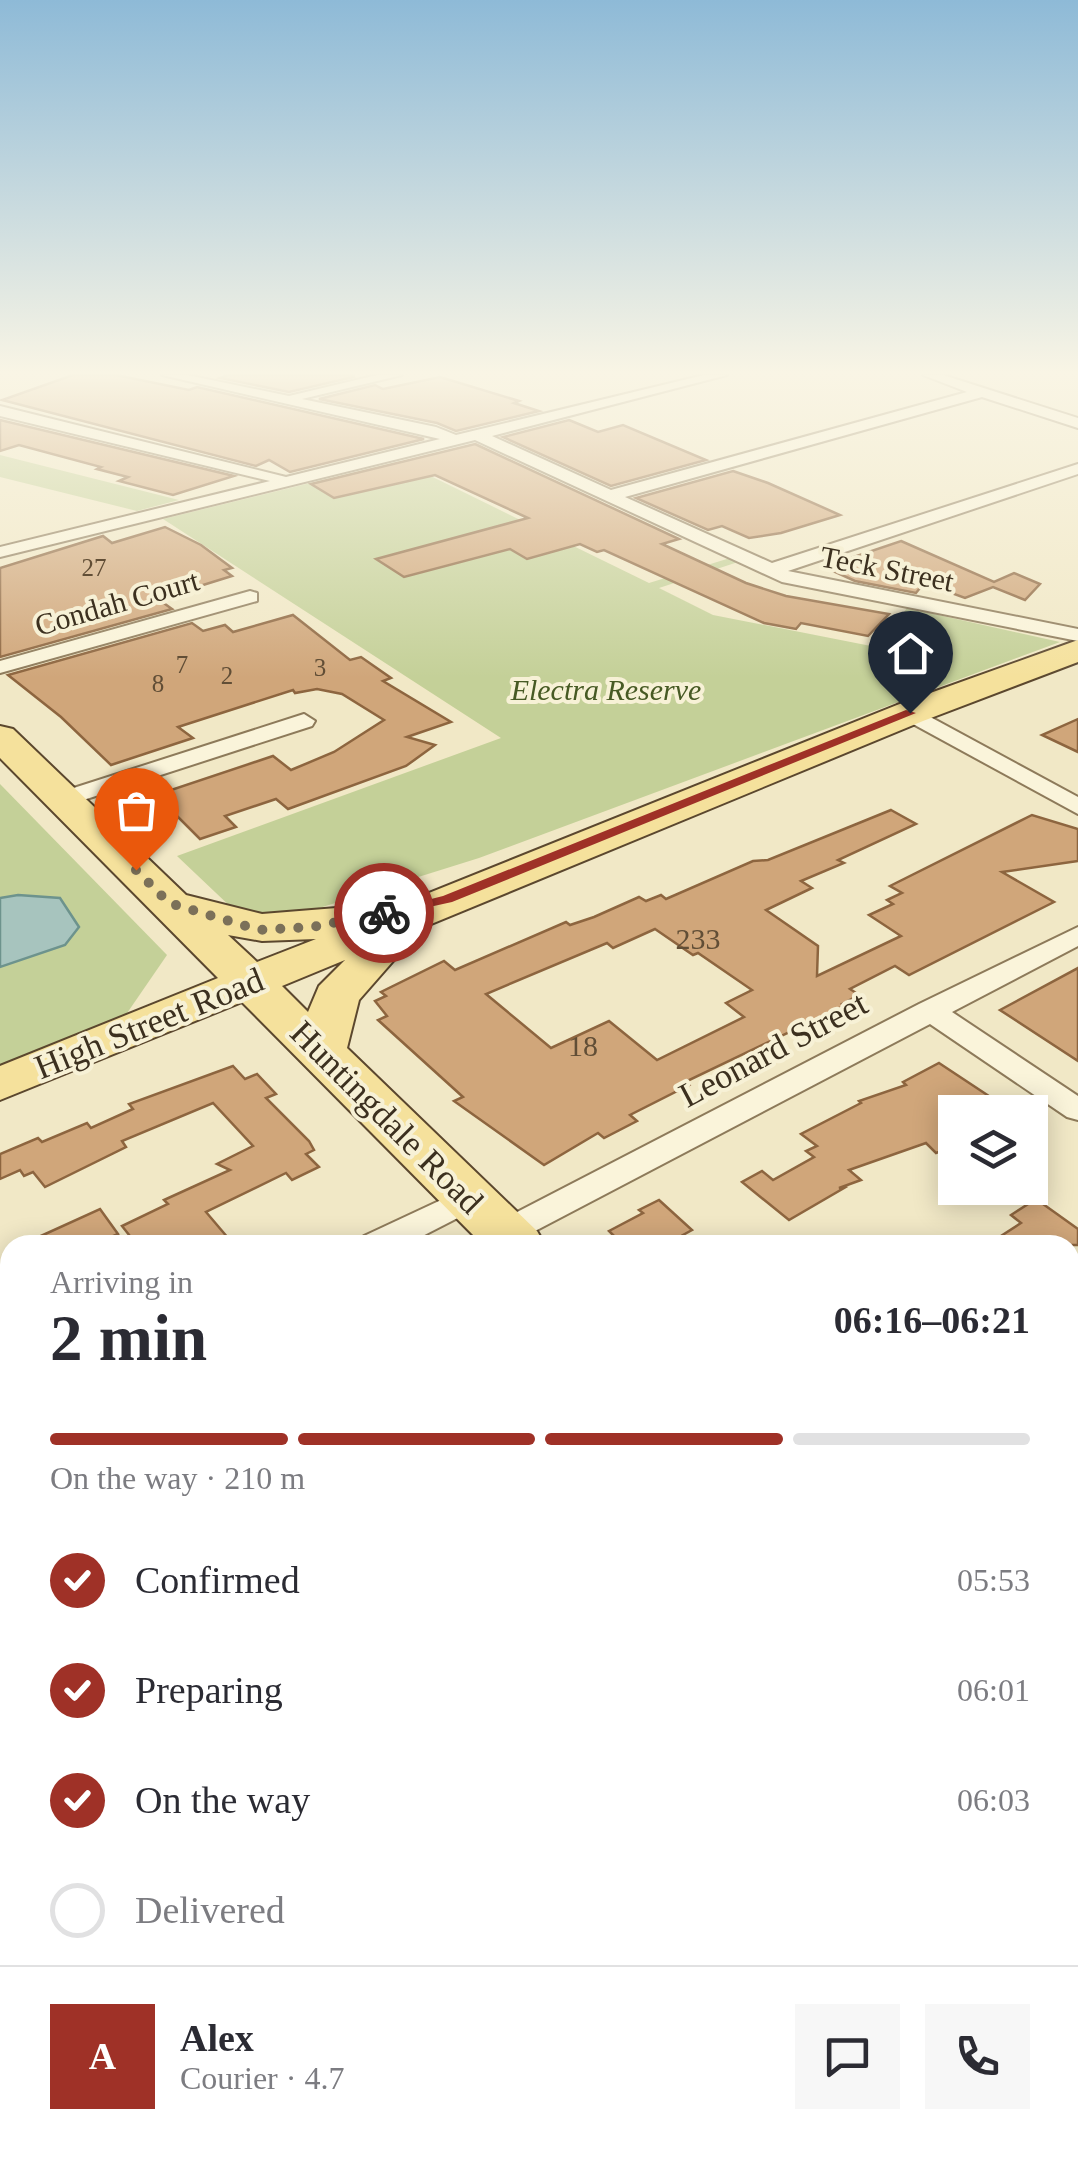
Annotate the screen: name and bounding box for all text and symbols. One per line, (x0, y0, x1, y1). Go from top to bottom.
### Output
street label: Teck Street (818, 539, 957, 598)
house number: 27 (82, 554, 107, 581)
street label: Condah Court (31, 563, 203, 642)
pin (868, 611, 953, 714)
icon: home (883, 626, 938, 681)
house number: 7 (176, 651, 188, 678)
house number: 3 (314, 654, 326, 681)
house number: 2 (221, 662, 233, 689)
house number: 8 (152, 670, 164, 697)
park label: Electra Reserve (510, 673, 701, 706)
pin (94, 768, 179, 871)
icon: bag (109, 783, 164, 838)
courier (334, 863, 434, 963)
icon: bike (357, 886, 412, 941)
house number: 233 (676, 922, 721, 955)
street label: High Street Road (29, 960, 270, 1087)
street label: Leonard Street (673, 984, 874, 1115)
street label: Huntingdale Road (282, 1013, 491, 1222)
house number: 18 (568, 1029, 598, 1062)
map controls (938, 1095, 1048, 1205)
button: layers (938, 1095, 1048, 1205)
text: Arriving in (50, 1264, 193, 1300)
text: 06:16–06:21 (834, 1299, 1030, 1341)
text: 2 min (50, 1302, 207, 1374)
text: On the way · 210 m (50, 1460, 305, 1496)
icon: check (50, 1553, 105, 1608)
text: Confirmed (135, 1559, 300, 1601)
text: 05:53 (957, 1562, 1030, 1598)
icon: check (50, 1663, 105, 1718)
text: Preparing (135, 1669, 283, 1711)
text: 06:01 (957, 1672, 1030, 1708)
icon: check (50, 1773, 105, 1828)
text: On the way (135, 1779, 310, 1821)
text: 06:03 (957, 1782, 1030, 1818)
text: Delivered (135, 1889, 285, 1931)
button: chat (795, 2004, 900, 2109)
button: phone (925, 2004, 1030, 2109)
text: Alex (180, 2017, 254, 2059)
text: A (89, 2035, 116, 2077)
text: Courier · 4.7 (180, 2060, 344, 2096)

